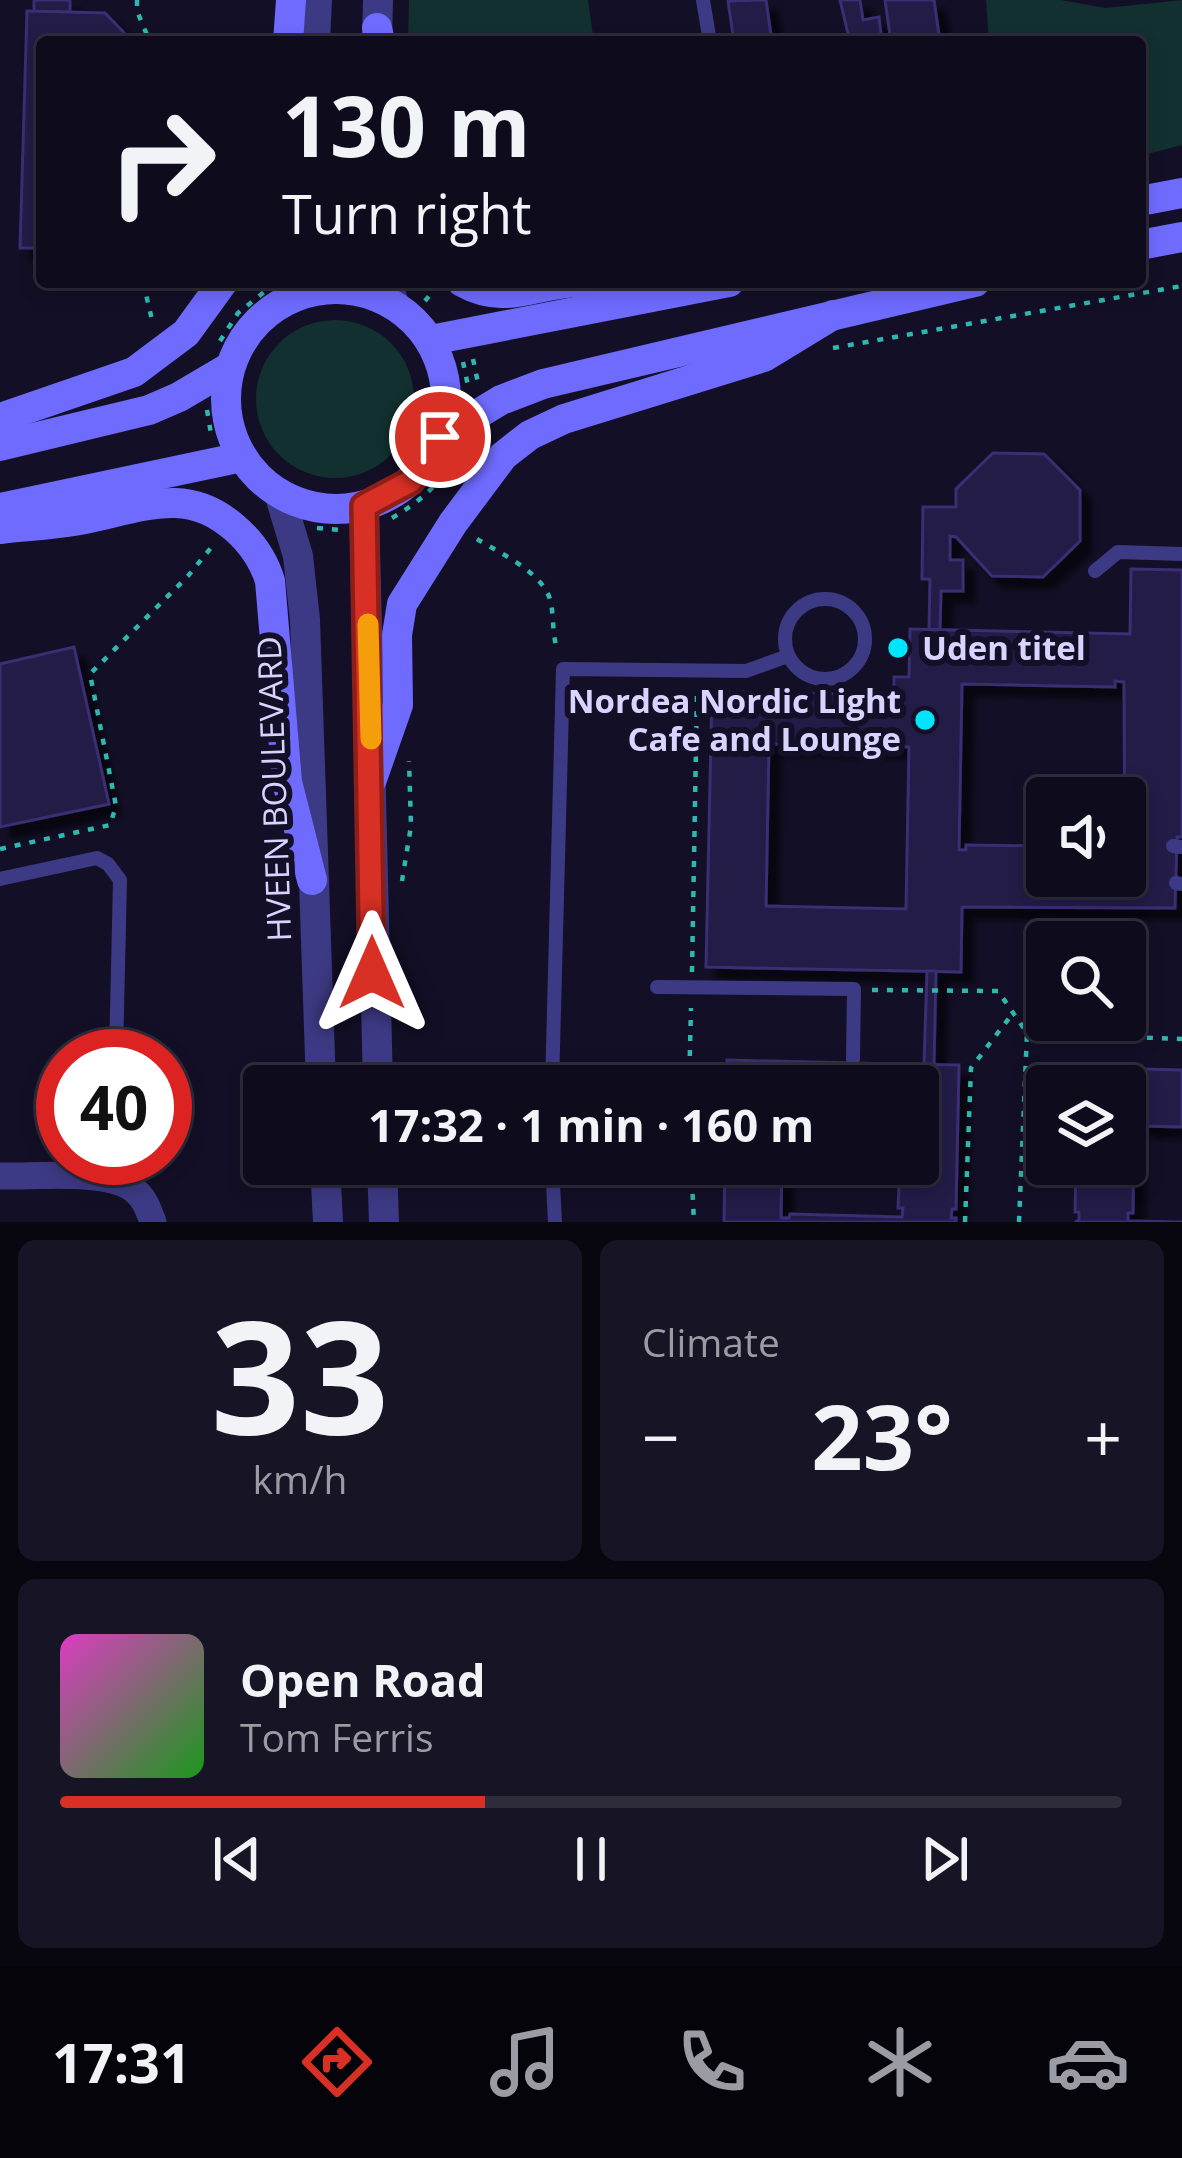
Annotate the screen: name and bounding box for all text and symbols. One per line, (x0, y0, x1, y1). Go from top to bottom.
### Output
text: 130 m (282, 67, 530, 182)
icon: right (84, 84, 240, 240)
text: Turn right (282, 176, 531, 250)
pin (389, 386, 491, 488)
icon: arrive (407, 404, 473, 470)
place label: Uden titel (922, 625, 1086, 670)
marker: Uden titel (885, 635, 911, 661)
street label: HVEEN BOULEVARD (246, 636, 301, 942)
place label: Nordea Nordic Light Cafe and Lounge (568, 678, 901, 761)
marker: Nordea Nordic Light Cafe and Lounge (912, 707, 938, 733)
map controls (1026, 777, 1146, 1185)
button: sound (1026, 777, 1146, 897)
position arrow (309, 910, 435, 1036)
button: search (1026, 921, 1146, 1041)
speed limit sign: 40 (36, 1029, 192, 1185)
button: layers (1026, 1065, 1146, 1185)
text: 17:32 · 1 min · 160 m (368, 1094, 814, 1155)
text: 33 (211, 1267, 389, 1480)
text: Climate (642, 1315, 780, 1368)
text: 23° (811, 1374, 953, 1496)
text: − (642, 1391, 680, 1481)
text: + (1084, 1391, 1122, 1481)
text: km/h (253, 1452, 347, 1505)
text: Open Road (240, 1649, 485, 1710)
text: Tom Ferris (240, 1710, 434, 1763)
icon: previous (204, 1826, 270, 1892)
icon: pause (558, 1826, 624, 1892)
icon: next (912, 1826, 978, 1892)
icon: directions (295, 2020, 379, 2104)
icon: music (483, 2020, 567, 2104)
icon: phone (670, 2020, 754, 2104)
icon: climate (858, 2020, 942, 2104)
icon: car (1046, 2020, 1130, 2104)
text: 17:31 (52, 2025, 191, 2099)

